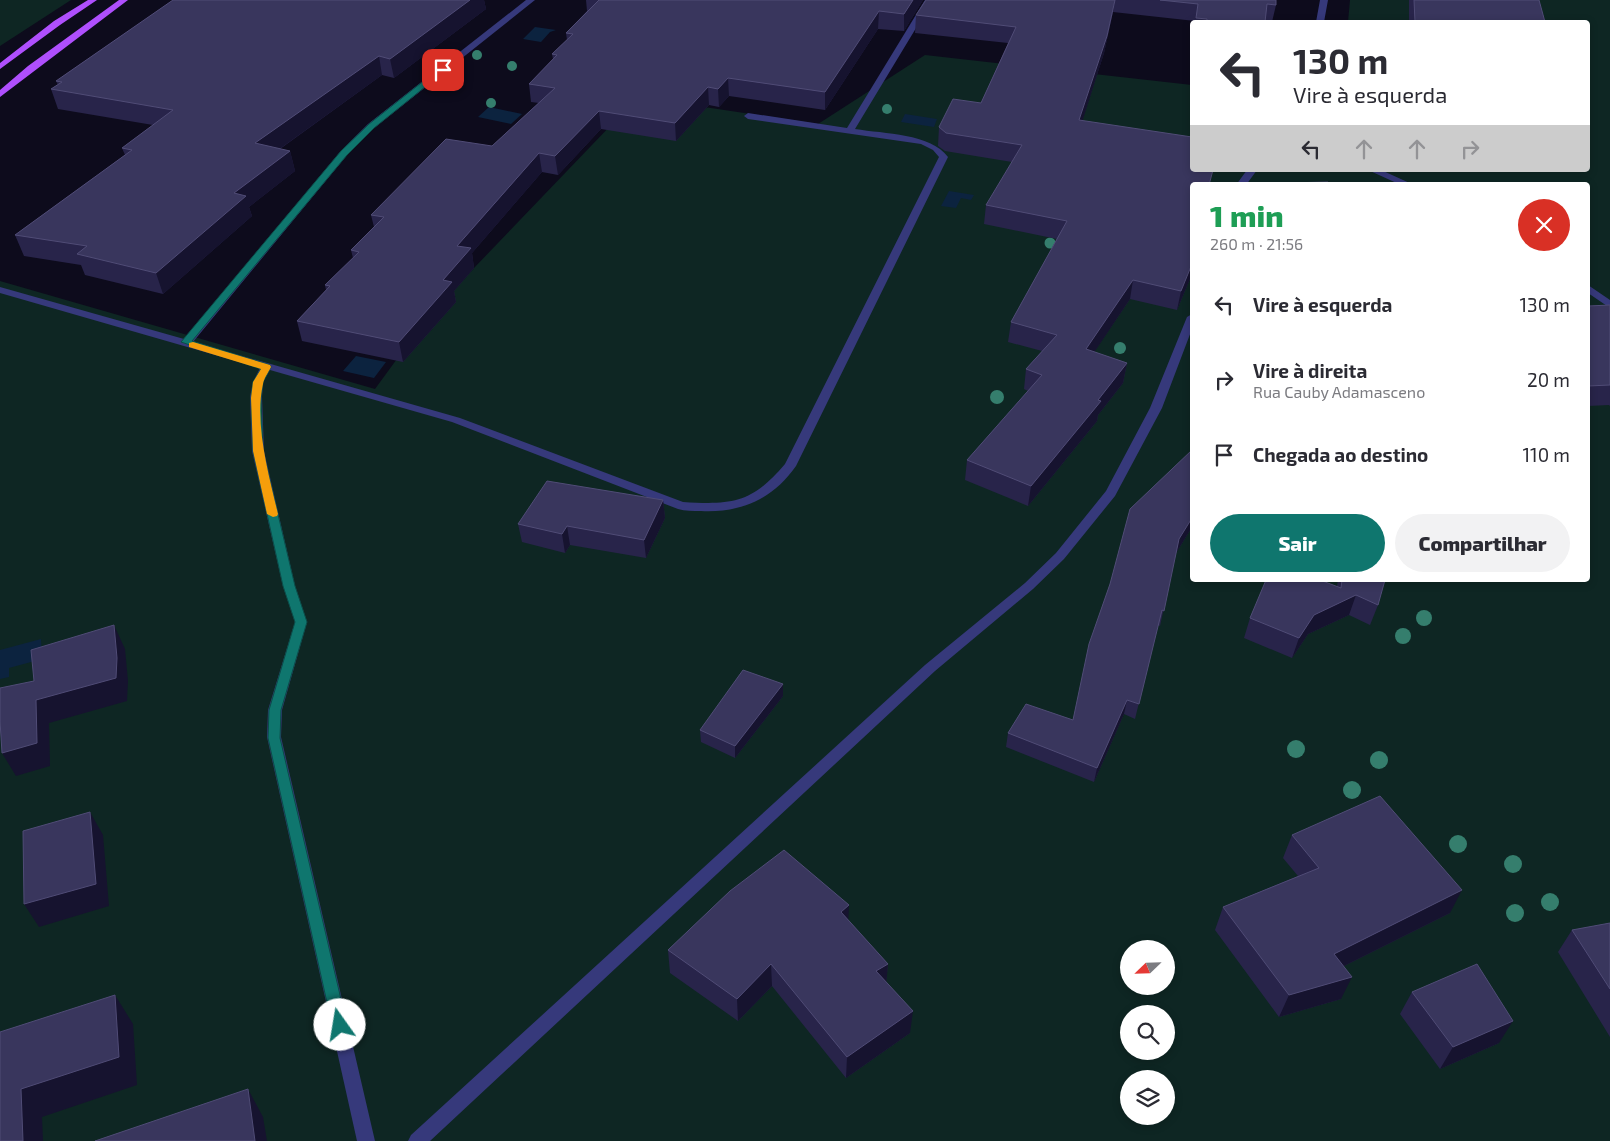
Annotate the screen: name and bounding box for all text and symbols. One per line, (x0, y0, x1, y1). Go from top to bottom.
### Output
text: 130 m (1293, 39, 1388, 81)
icon: left (1210, 40, 1275, 105)
pin (422, 49, 464, 91)
icon: arrive (429, 56, 457, 84)
text: Vire à esquerda (1293, 81, 1447, 107)
icon: left (1297, 135, 1325, 163)
icon: ahead (1350, 135, 1378, 163)
icon: ahead (1403, 135, 1431, 163)
icon: right (1456, 135, 1484, 163)
text: 1 min (1210, 197, 1284, 233)
button: close (1518, 199, 1570, 251)
text: 260 m · 21:56 (1210, 234, 1303, 253)
icon: left (1210, 291, 1238, 319)
text: Vire à esquerda (1253, 293, 1392, 316)
text: 130 m (1520, 293, 1570, 316)
text: Vire à direita (1253, 359, 1367, 382)
icon: right (1210, 366, 1238, 394)
text: 20 m (1527, 368, 1570, 391)
text: Rua Cauby Adamasceno (1253, 382, 1425, 401)
icon: arrive (1210, 441, 1238, 469)
text: Chegada ao destino (1253, 443, 1428, 466)
text: 110 m (1523, 443, 1570, 466)
button: Sair (1210, 514, 1385, 572)
button: Compartilhar (1395, 514, 1570, 572)
north arrow (1120, 940, 1175, 995)
map controls (1120, 940, 1175, 1125)
position arrow (313, 998, 365, 1050)
button: search (1120, 1005, 1175, 1060)
button: layers (1120, 1070, 1175, 1125)

